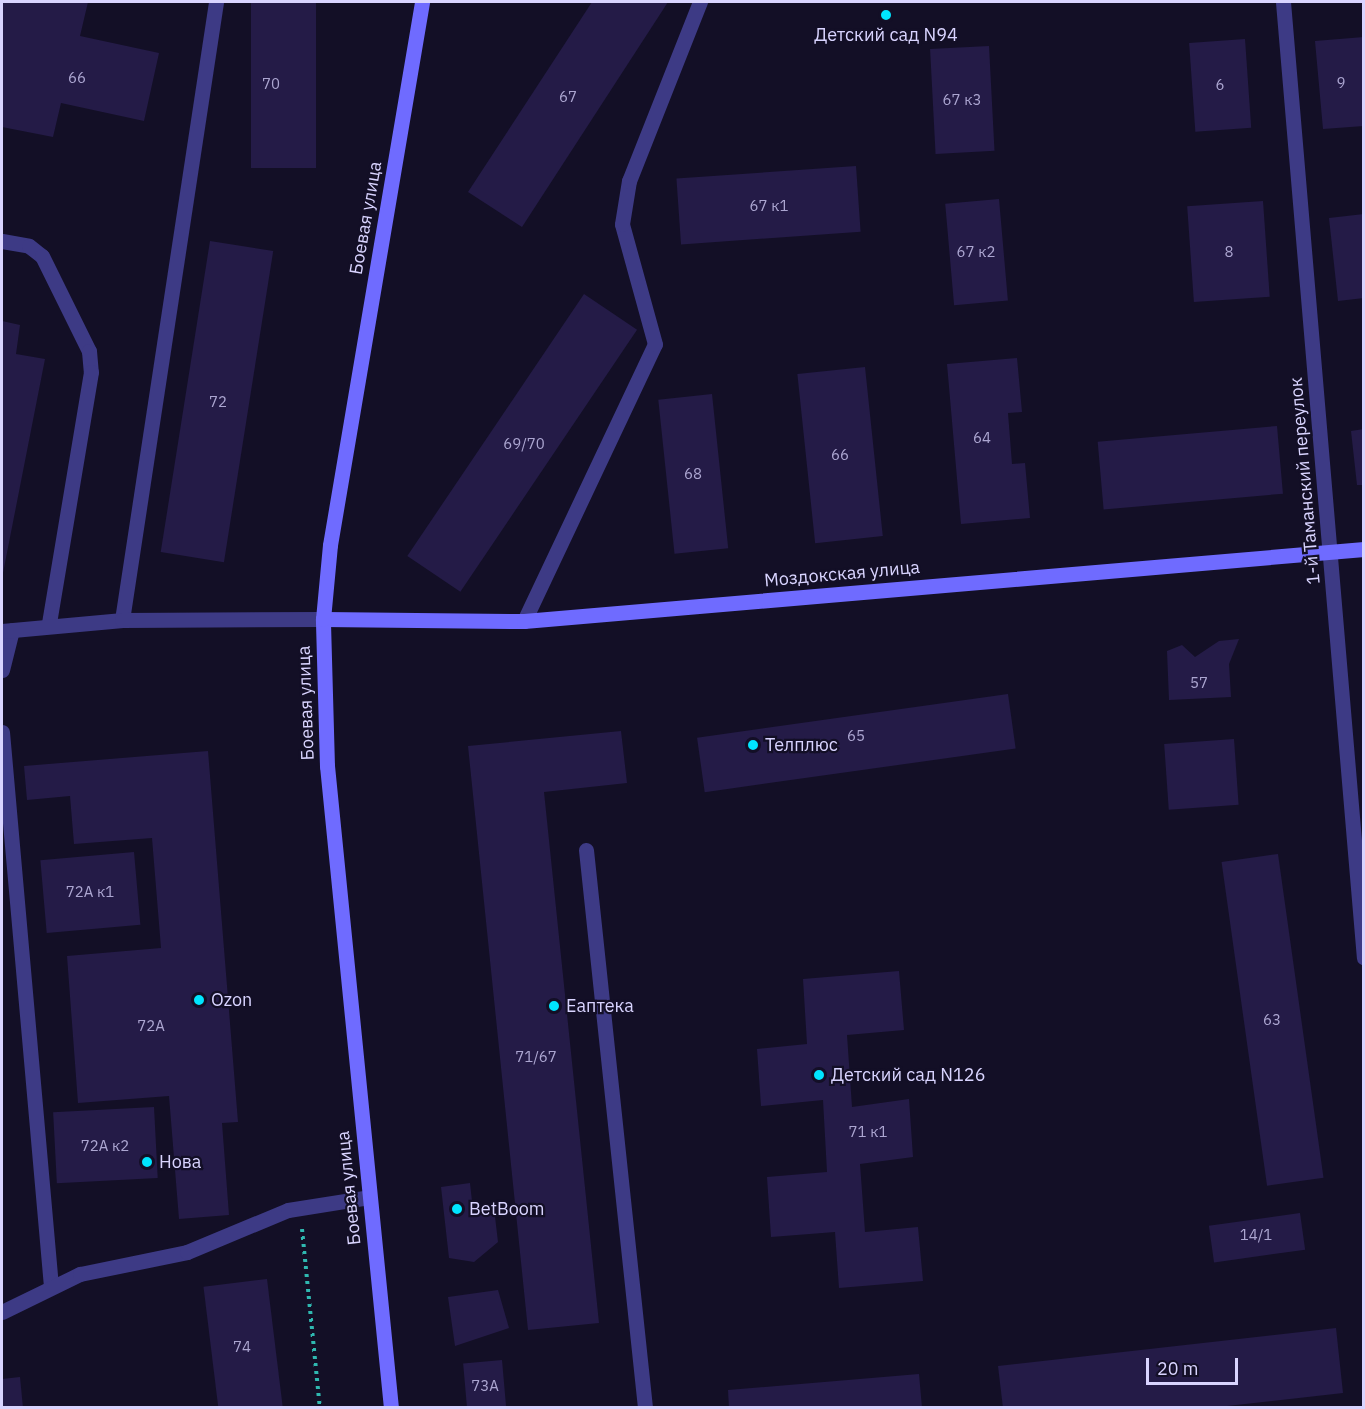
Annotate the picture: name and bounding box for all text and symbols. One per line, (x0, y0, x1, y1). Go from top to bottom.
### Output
marker: Детский сад N94 (879, 8, 893, 22)
place label: Детский сад N94 (814, 24, 958, 46)
house number: 66 (68, 69, 86, 87)
house number: 9 (1337, 74, 1345, 92)
house number: 70 (262, 75, 280, 93)
house number: 6 (1216, 76, 1224, 94)
house number: 67 (559, 88, 577, 106)
house number: 67 к3 (943, 91, 981, 109)
street label: Боевая улица (345, 160, 387, 276)
house number: 67 к1 (750, 197, 788, 215)
house number: 67 к2 (957, 243, 995, 261)
house number: 8 (1225, 243, 1233, 261)
street label: 1-й Таманский переулок (1285, 377, 1325, 585)
house number: 72 (209, 393, 227, 411)
house number: 64 (973, 429, 991, 447)
house number: 69/70 (503, 435, 545, 453)
house number: 66 (831, 446, 849, 464)
house number: 68 (684, 465, 702, 483)
street label: Моздокская улица (763, 556, 921, 592)
street label: Боевая улица (293, 645, 319, 761)
house number: 57 (1190, 674, 1208, 692)
house number: 65 (847, 727, 865, 745)
place label: Телплюс (765, 734, 838, 756)
marker: Телплюс (746, 738, 760, 752)
house number: 72А к1 (66, 883, 114, 901)
place label: Ozon (211, 989, 252, 1011)
marker: Ozon (192, 993, 206, 1007)
place label: Еаптека (566, 995, 634, 1017)
marker: Еаптека (547, 999, 561, 1013)
house number: 63 (1263, 1011, 1281, 1029)
house number: 72А (137, 1017, 165, 1035)
house number: 71/67 (515, 1048, 557, 1066)
place label: Детский сад N126 (831, 1064, 985, 1086)
marker: Детский сад N126 (812, 1068, 826, 1082)
house number: 71 к1 (849, 1123, 887, 1141)
street label: Боевая улица (332, 1130, 366, 1246)
house number: 72А к2 (81, 1137, 129, 1155)
place label: Нова (159, 1151, 201, 1173)
marker: Нова (140, 1155, 154, 1169)
place label: BetBoom (469, 1198, 545, 1220)
marker: BetBoom (450, 1202, 464, 1216)
house number: 14/1 (1240, 1226, 1272, 1244)
house number: 74 (233, 1338, 251, 1356)
scale bar (1149, 1346, 1240, 1384)
text: 20 m (1157, 1357, 1199, 1380)
house number: 73А (471, 1377, 499, 1395)

